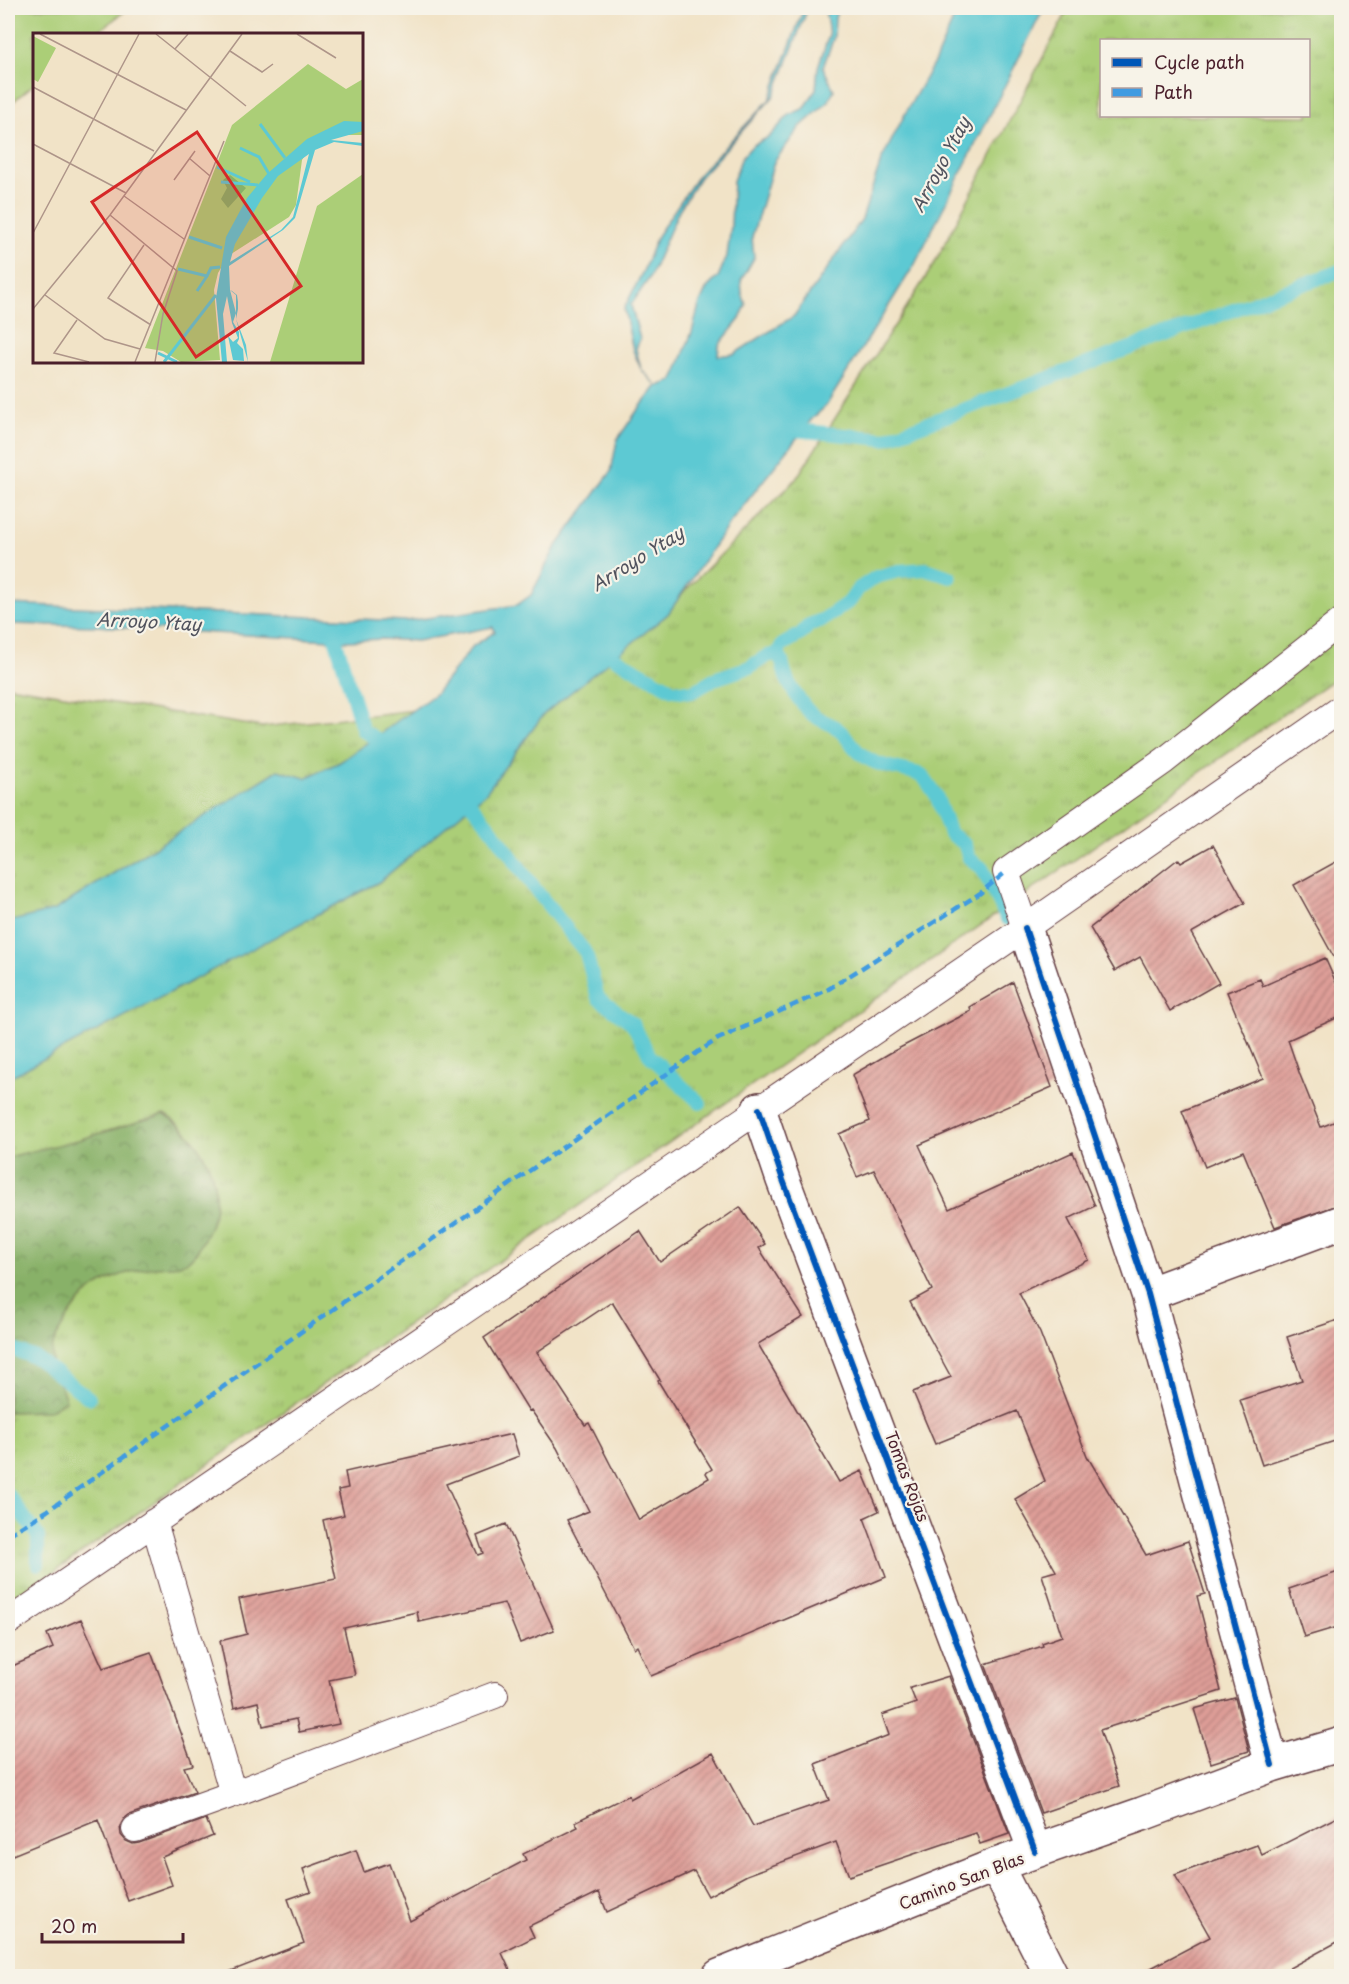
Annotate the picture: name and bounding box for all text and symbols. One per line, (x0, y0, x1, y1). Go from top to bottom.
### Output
inset map (33, 33, 363, 363)
legend (1100, 39, 1310, 117)
text: Cycle path (1154, 48, 1245, 75)
text: Path (1154, 78, 1193, 105)
water label: Arroyo Ytay (903, 110, 977, 217)
water label: Arroyo Ytay (585, 518, 690, 597)
water label: Arroyo Ytay (96, 605, 204, 637)
street label: Tomas Rojas (880, 1427, 936, 1525)
street label: Camino San Blas (895, 1845, 1027, 1915)
scale bar (42, 1906, 183, 1944)
text: 20 m (51, 1912, 97, 1939)

